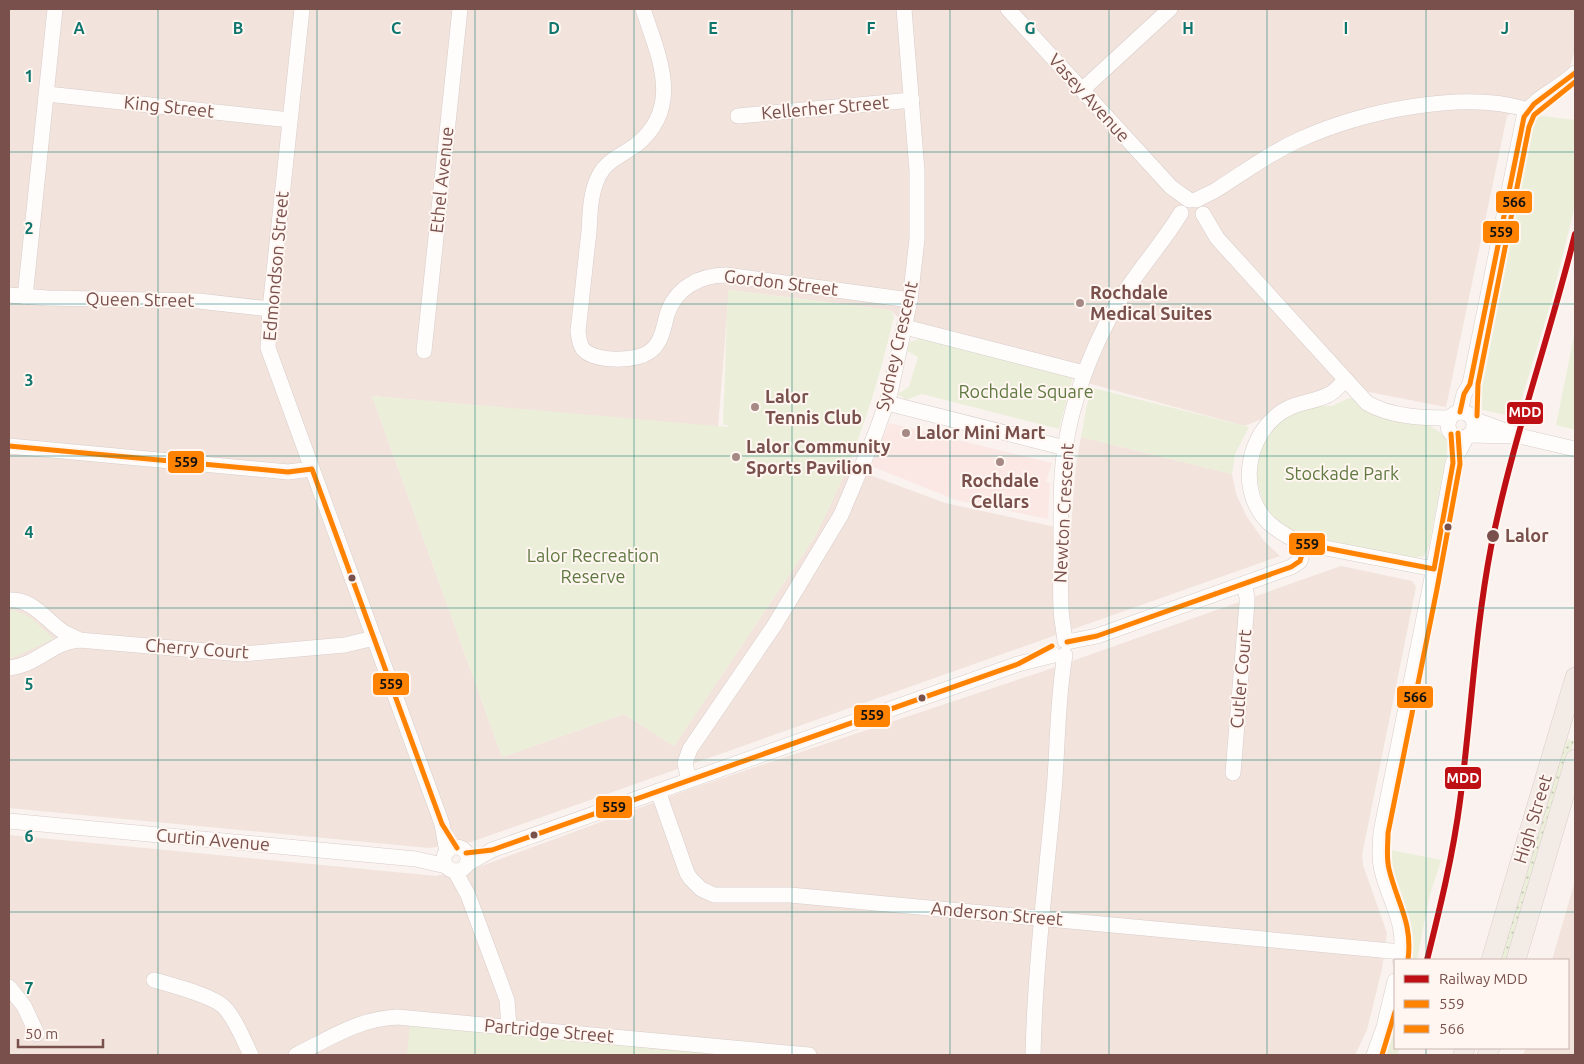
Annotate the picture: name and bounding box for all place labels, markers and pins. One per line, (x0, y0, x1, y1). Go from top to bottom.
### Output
place label: Rochdale Medical Suites (1090, 282, 1212, 323)
marker: Rochdale Medical Suites (1074, 297, 1086, 309)
place label: Lalor Tennis Club (765, 386, 862, 427)
marker: Lalor Tennis Club (749, 401, 761, 413)
place label: Lalor Mini Mart (916, 422, 1046, 442)
marker: Lalor Mini Mart (900, 427, 912, 439)
place label: Lalor Community Sports Pavilion (746, 436, 891, 477)
marker: Lalor Community Sports Pavilion (730, 451, 742, 463)
marker: Rochdale Cellars (994, 456, 1006, 468)
place label: Rochdale Cellars (961, 470, 1039, 511)
unlabelled marker (1443, 522, 1453, 532)
place label: Lalor (1505, 525, 1549, 545)
marker: Lalor (1485, 528, 1501, 544)
unlabelled marker (347, 573, 357, 583)
unlabelled marker (917, 693, 927, 703)
unlabelled marker (529, 830, 539, 840)

